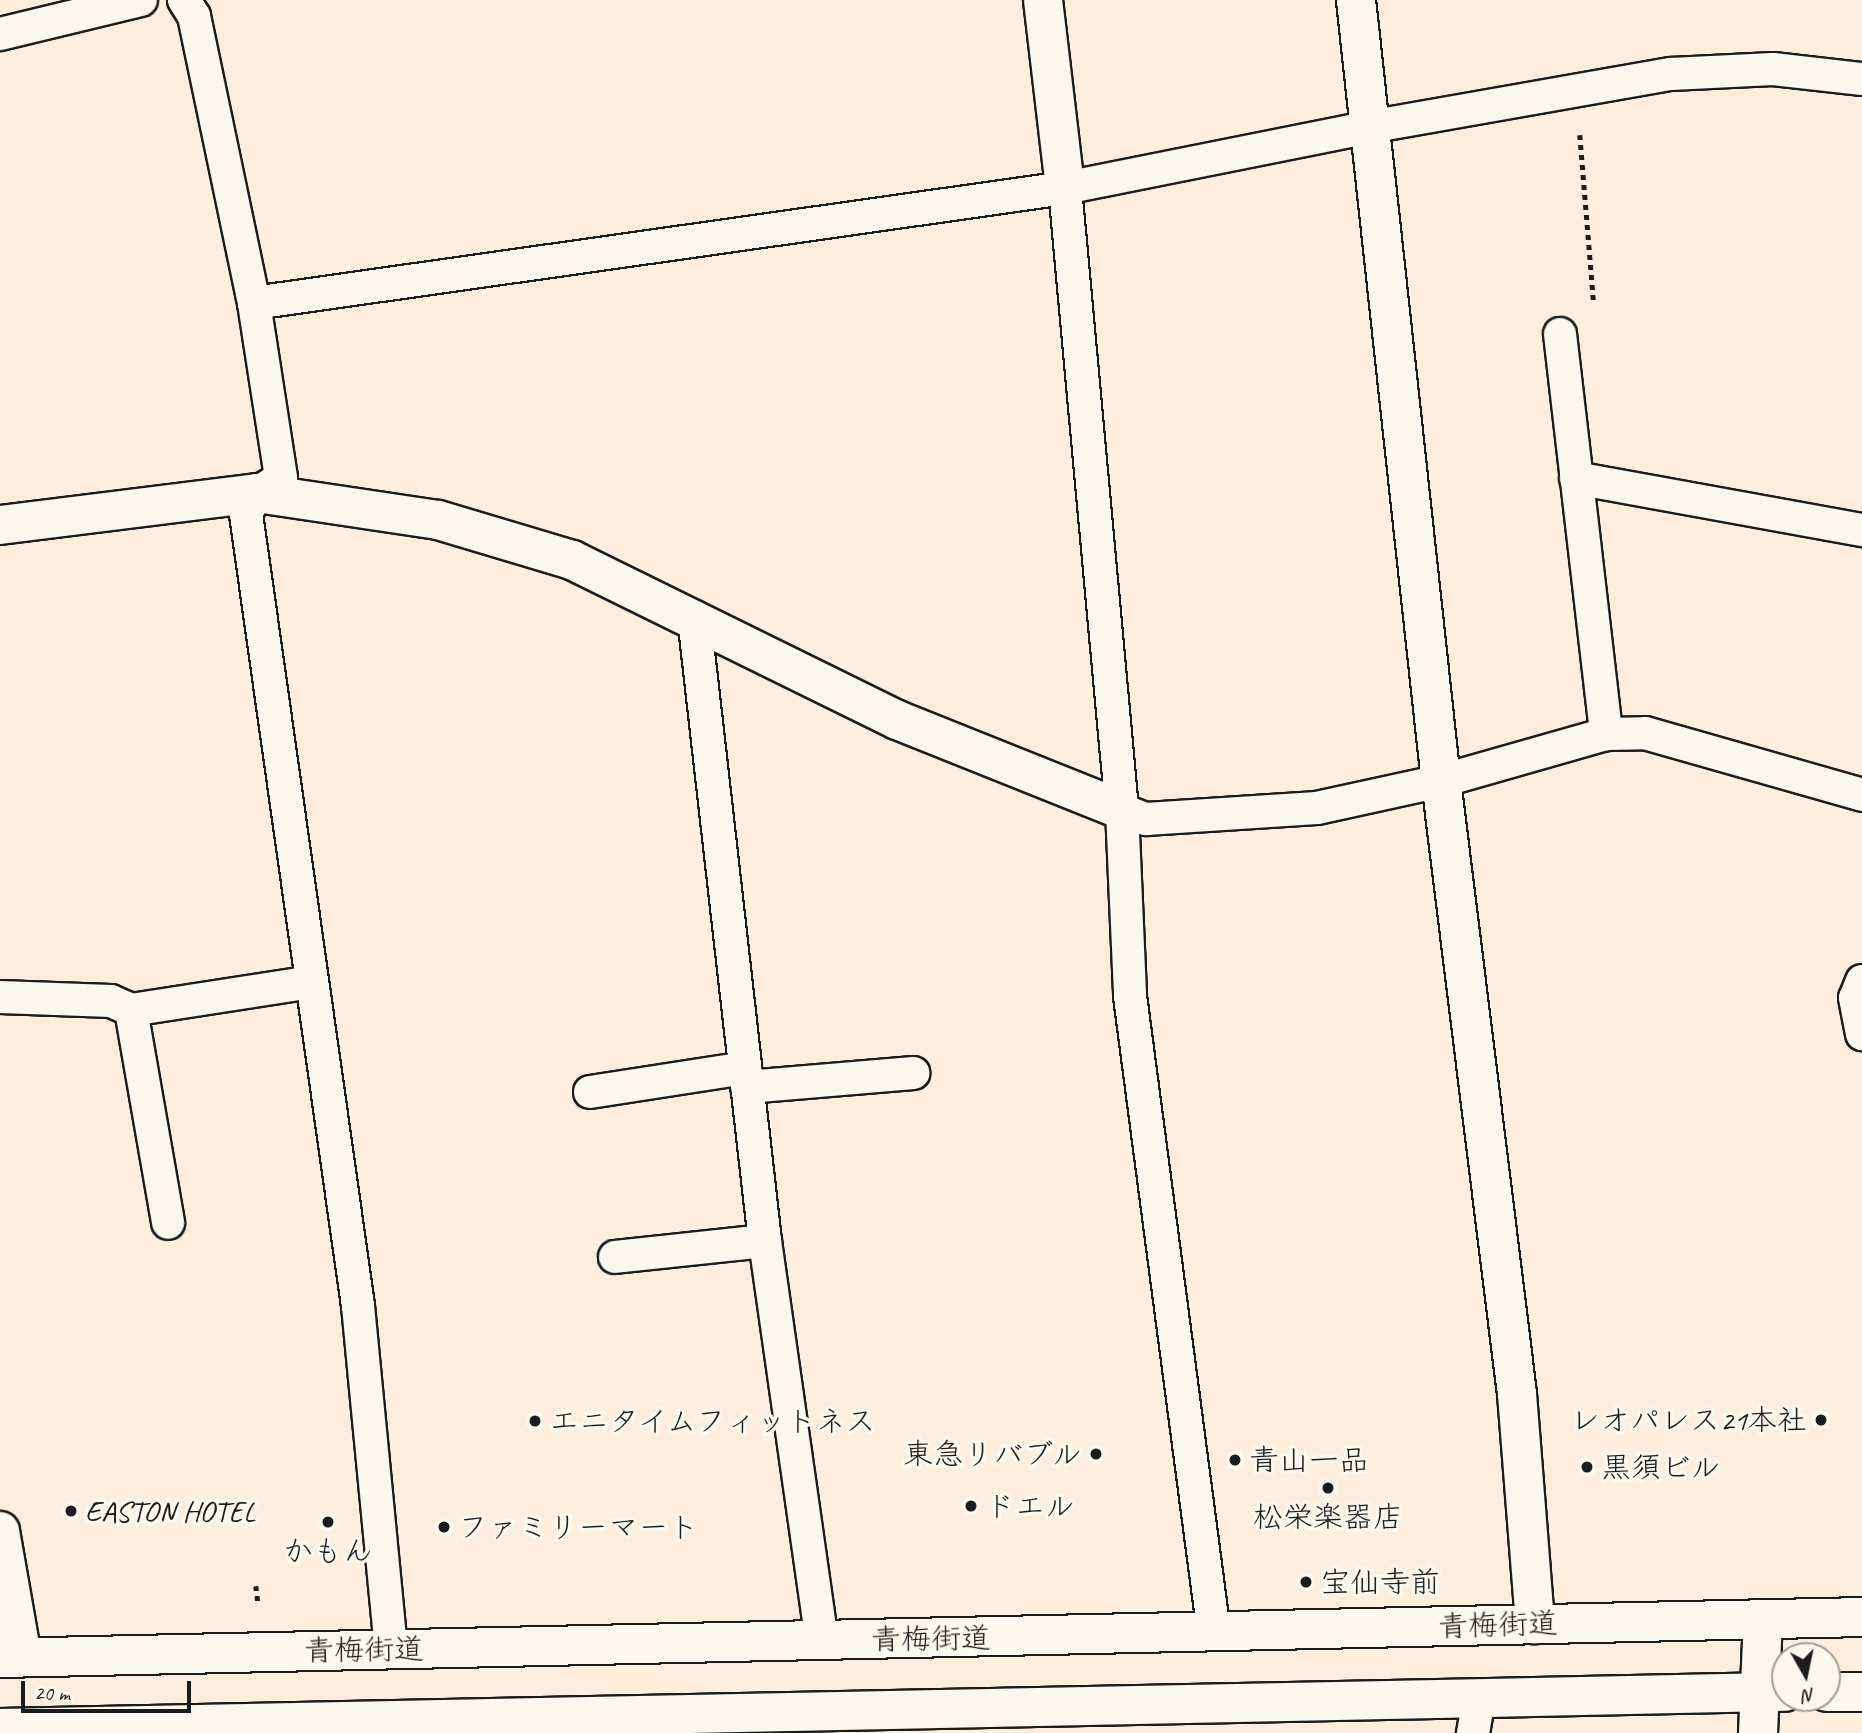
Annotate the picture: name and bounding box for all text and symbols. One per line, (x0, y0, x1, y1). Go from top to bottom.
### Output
place label: レオパレス21本社 (1570, 1402, 1807, 1438)
place label: エニタイムフィットネス (549, 1403, 879, 1439)
marker: レオパレス21本社 (1813, 1412, 1829, 1428)
marker: エニタイムフィットネス (527, 1413, 543, 1429)
place label: 東急リバブル (902, 1436, 1082, 1472)
place label: 青山一品 (1249, 1442, 1369, 1478)
marker: 東急リバブル (1088, 1446, 1104, 1462)
place label: 黒須ビル (1601, 1449, 1721, 1485)
marker: 青山一品 (1227, 1452, 1243, 1468)
marker: 黒須ビル (1579, 1459, 1595, 1475)
marker: 松栄楽器店 (1320, 1480, 1336, 1496)
place label: ドエル (985, 1488, 1075, 1524)
place label: EASTON HOTEL (85, 1493, 255, 1529)
marker: ドエル (963, 1498, 979, 1514)
place label: 松栄楽器店 (1253, 1499, 1403, 1535)
marker: EASTON HOTEL (63, 1503, 79, 1519)
place label: ファミリーマート (458, 1509, 698, 1545)
marker: かもん (320, 1514, 336, 1530)
marker: ファミリーマート (436, 1519, 452, 1535)
place label: かもん (283, 1533, 373, 1569)
place label: 宝仙寺前 (1320, 1564, 1440, 1600)
marker: 宝仙寺前 (1298, 1574, 1314, 1590)
street label: 青梅街道 (1437, 1605, 1559, 1645)
street label: 青梅街道 (871, 1620, 991, 1658)
street label: 青梅街道 (304, 1631, 424, 1669)
north arrow (1771, 1642, 1841, 1712)
scale bar (24, 1666, 194, 1710)
text: 20 m (34, 1680, 70, 1706)
text: N (1801, 1683, 1817, 1709)

